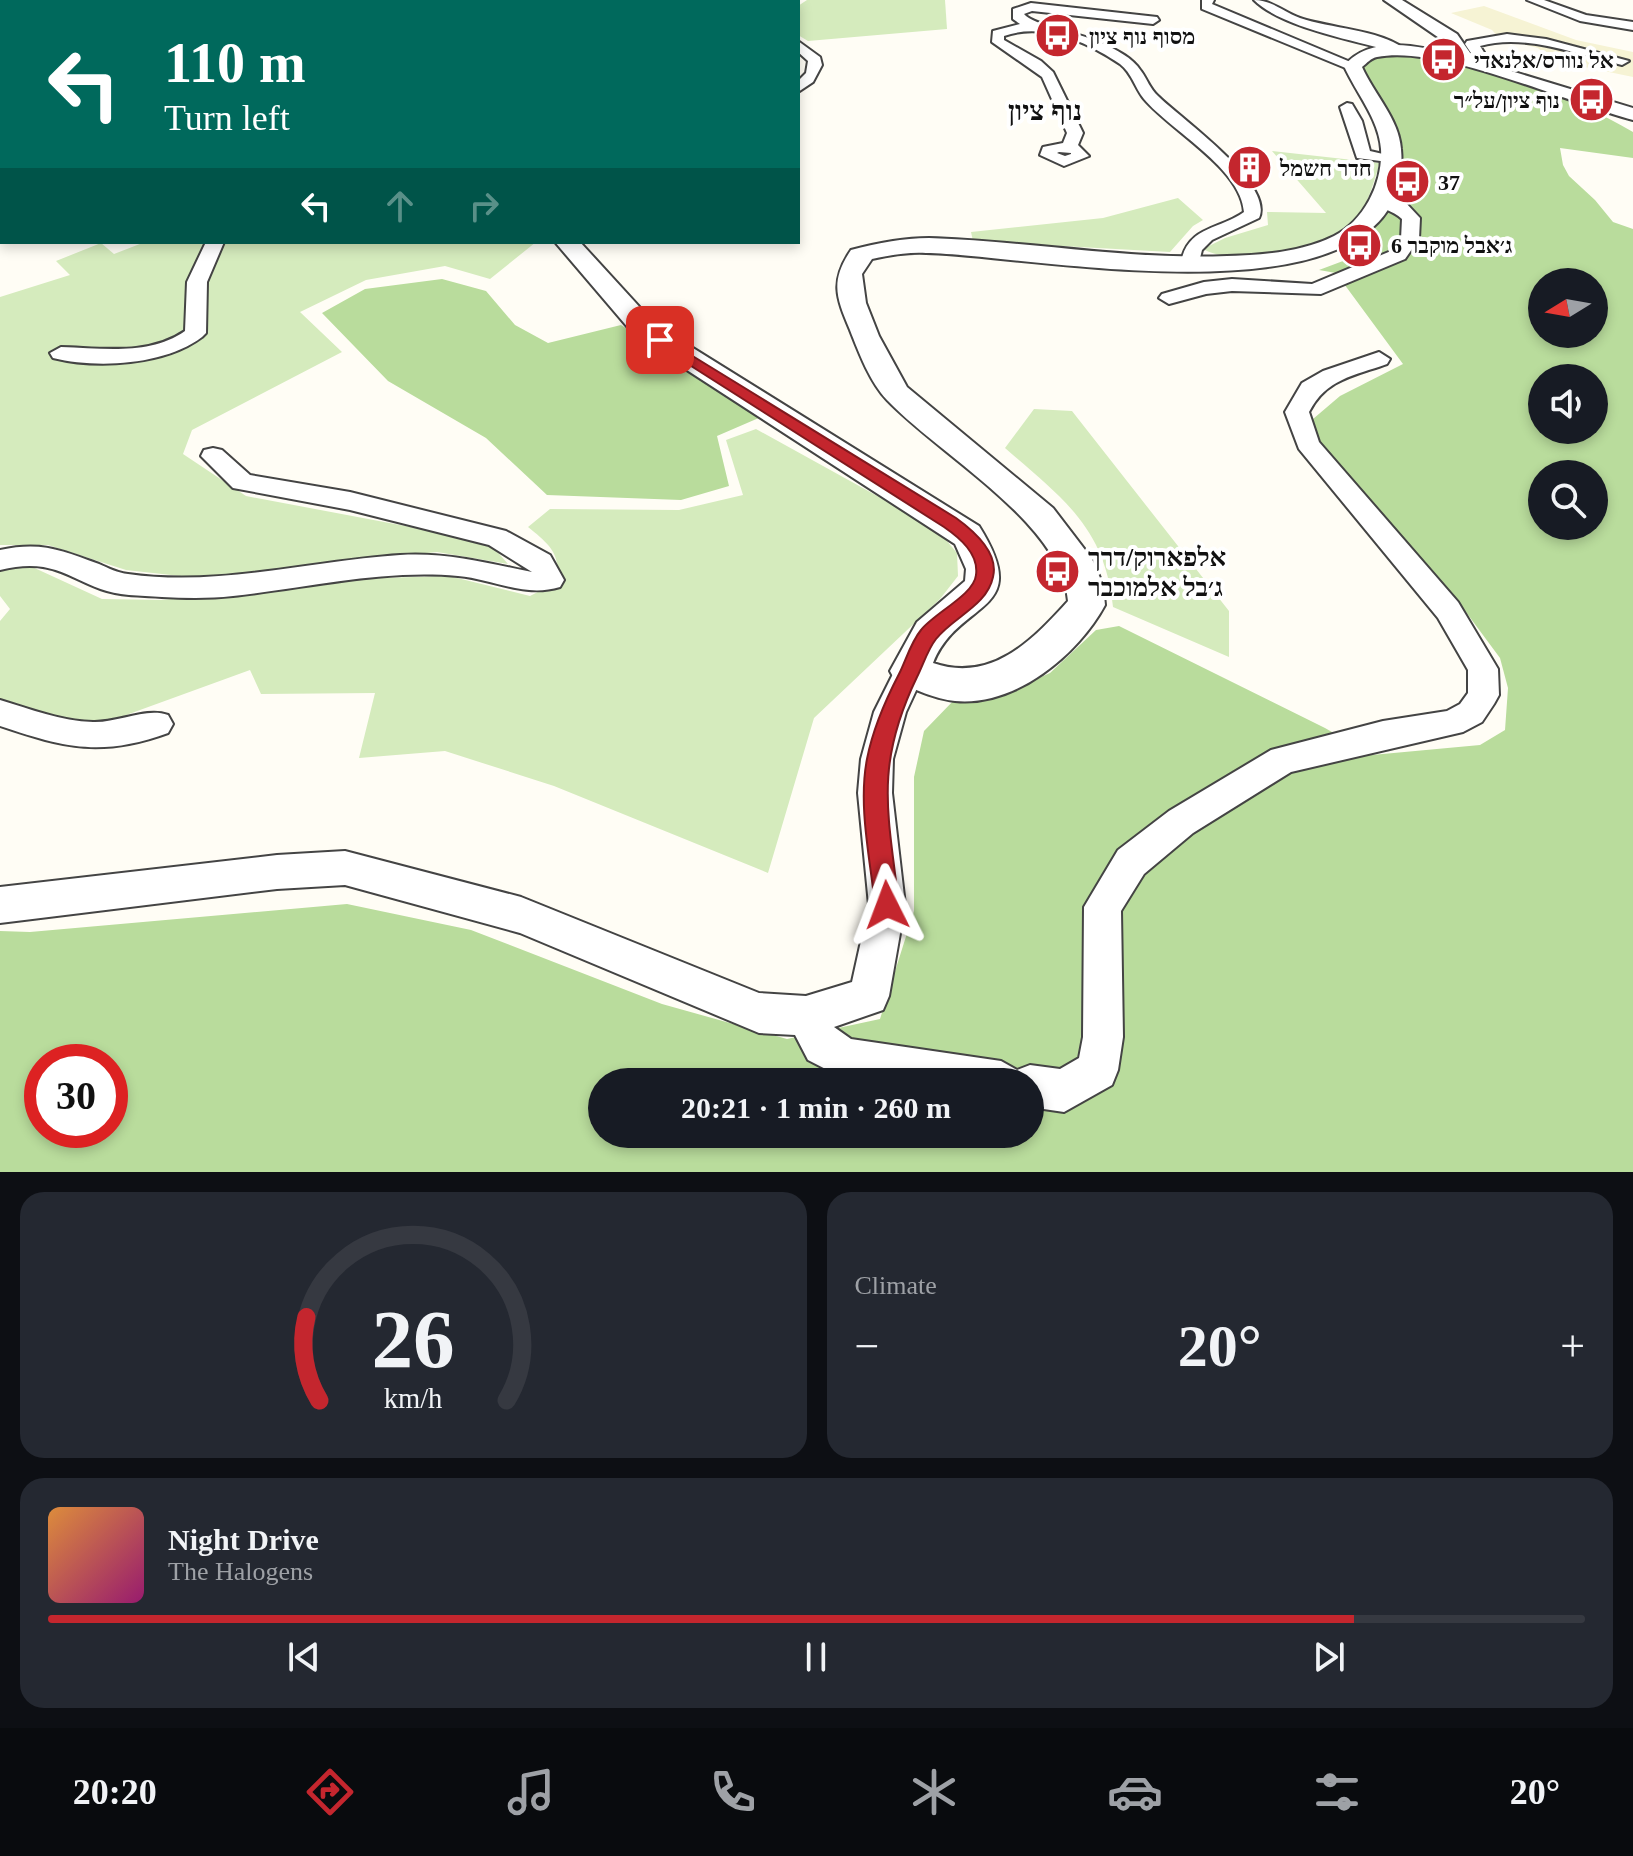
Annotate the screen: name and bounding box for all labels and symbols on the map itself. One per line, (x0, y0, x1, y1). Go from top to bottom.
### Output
bus stop icon: מסוף נוף ציון (1034, 12, 1082, 60)
place label: מסוף נוף ציון (1089, 24, 1195, 49)
bus stop icon: אל נוורס/אלנאדי (1419, 36, 1467, 84)
place label: אל נוורס/אלנאדי (1474, 48, 1614, 73)
bus stop icon: נוף ציון/על״ר (1567, 76, 1615, 124)
place label: נוף ציון/על״ר (1454, 88, 1560, 113)
district label: נוף ציון (1008, 95, 1082, 127)
building icon: חדר חשמל (1225, 144, 1273, 192)
place label: חדר חשמל (1279, 156, 1372, 181)
bus stop icon: 37 (1383, 158, 1431, 206)
place label: 37 (1438, 170, 1460, 195)
bus stop icon: ג׳אבל מוקבר 6 (1336, 221, 1384, 269)
place label: ג׳אבל מוקבר 6 (1391, 233, 1512, 258)
north arrow (1528, 268, 1608, 348)
pin (626, 306, 694, 374)
place label: אלפארוק/דרך ג׳בל אלמוכבר (1088, 543, 1226, 602)
bus stop icon: אלפארוק/דרך ג׳בל אלמוכבר (1033, 548, 1081, 596)
position arrow (845, 863, 929, 947)
speed limit sign: 30 (24, 1044, 128, 1148)

